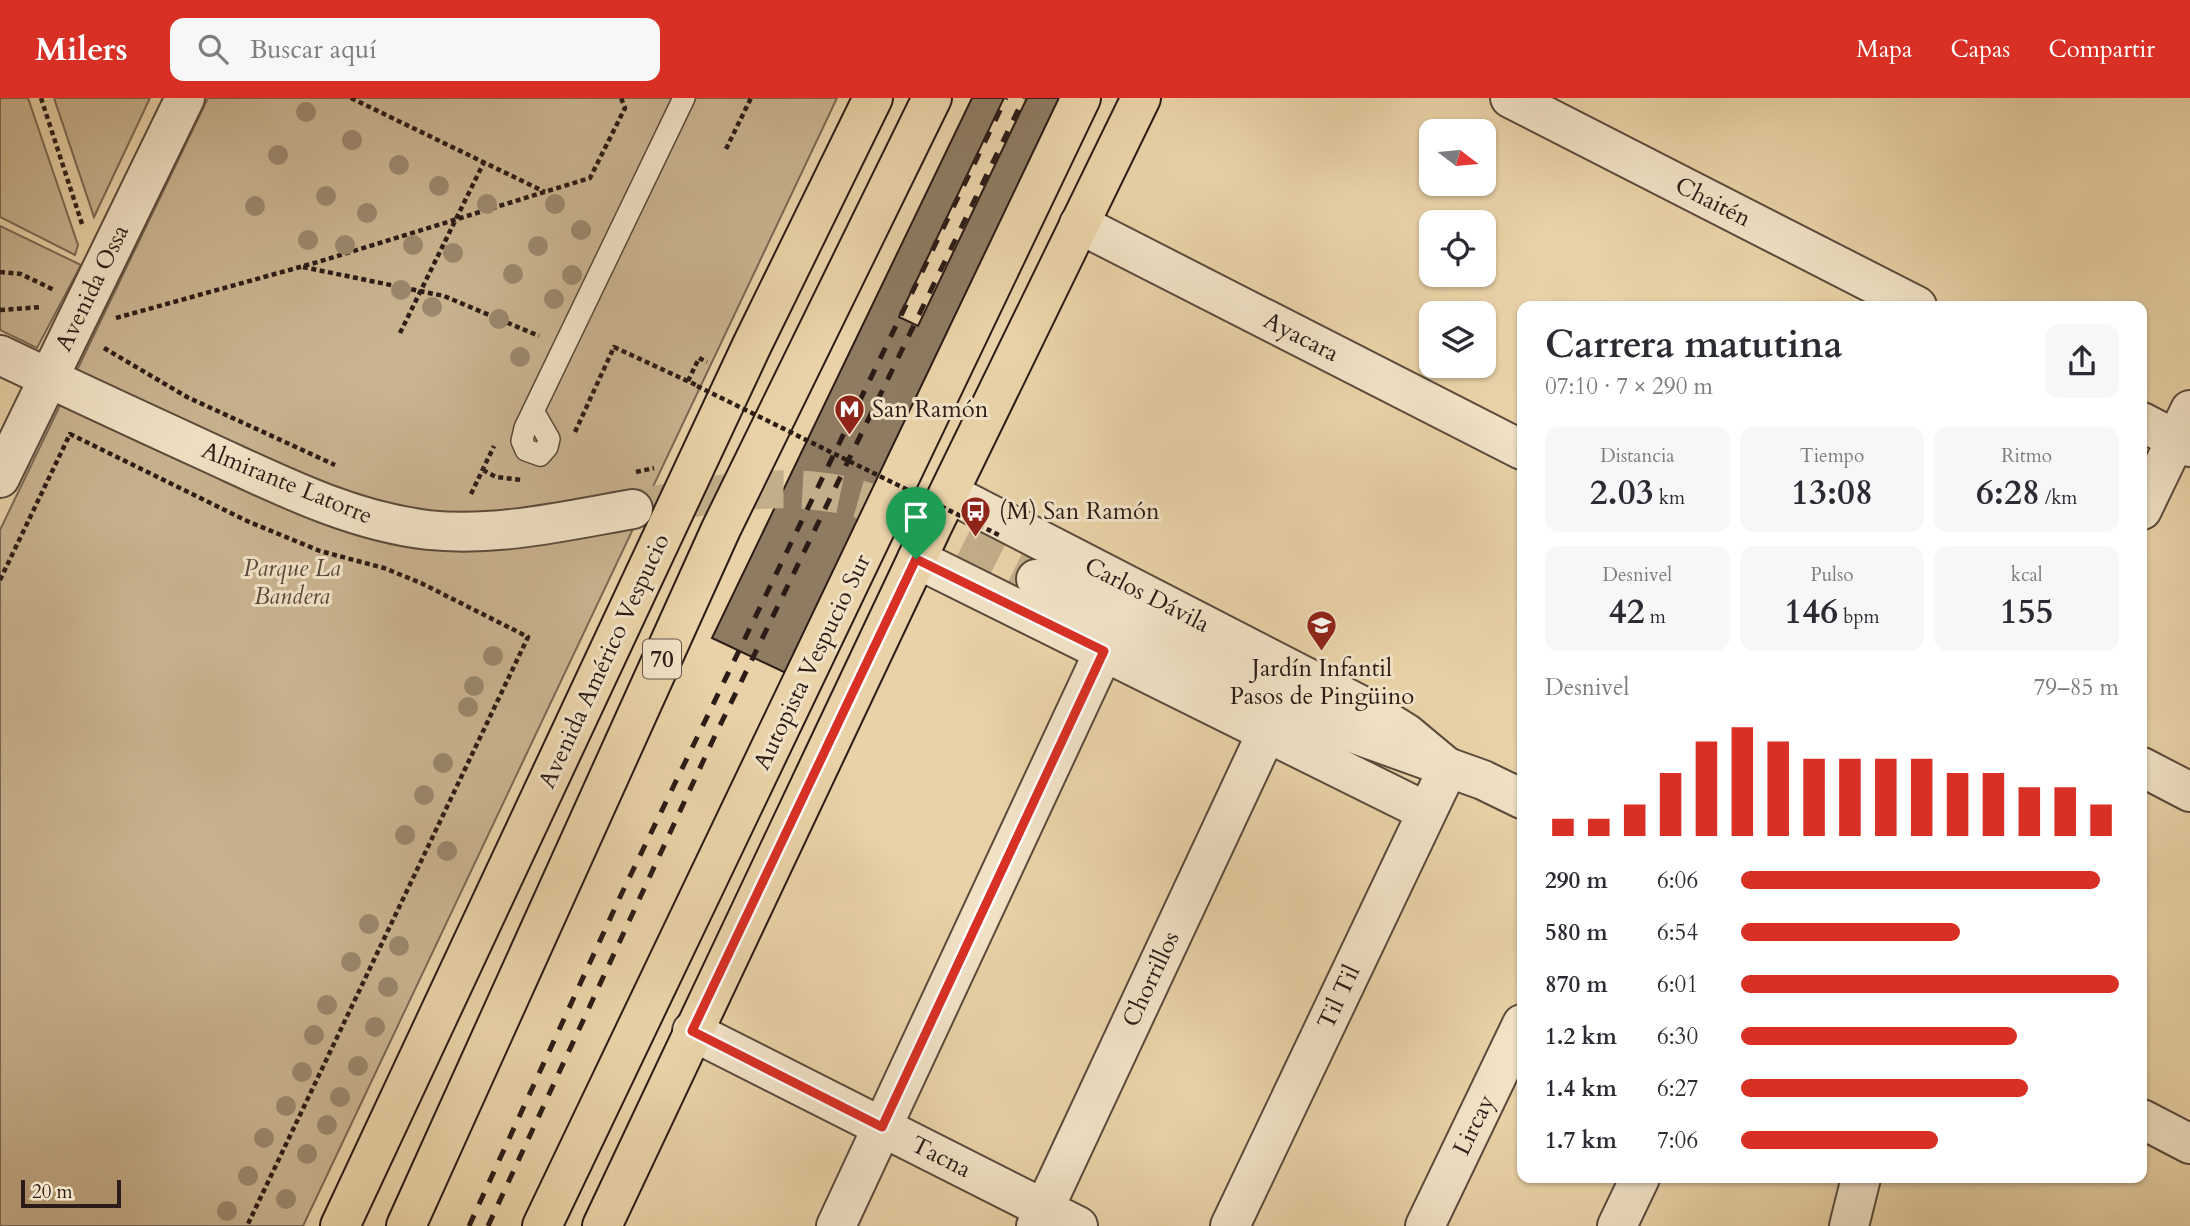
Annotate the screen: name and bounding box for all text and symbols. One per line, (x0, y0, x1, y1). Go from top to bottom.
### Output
search box (170, 18, 660, 81)
text: Milers (35, 27, 128, 72)
icon: search (194, 30, 232, 68)
text: Buscar aquí (250, 32, 377, 67)
text: Mapa (1856, 33, 1912, 66)
text: Capas (1950, 33, 2010, 66)
text: Compartir (2048, 33, 2155, 66)
north arrow (1419, 119, 1496, 196)
map controls (1419, 119, 1496, 378)
street label: Chaitén (1670, 169, 1757, 235)
button: locate (1419, 210, 1496, 287)
street label: Avenida Ossa (47, 219, 137, 357)
button: layers (1419, 301, 1496, 378)
street label: Ayacara (1258, 304, 1345, 370)
text: Carrera matutina (1545, 319, 1843, 371)
button: share (2045, 324, 2119, 398)
text: 07:10 · 7 × 290 m (1545, 371, 1713, 402)
metro station icon: San Ramón (832, 392, 866, 436)
place label: San Ramón (872, 393, 989, 426)
street label: Almirante Latorre (197, 434, 377, 532)
text: Distancia (1600, 443, 1675, 469)
text: Tiempo (1800, 443, 1864, 469)
text: Ritmo (2001, 443, 2052, 469)
text: 2.03 (1590, 469, 1654, 517)
text: 13:08 (1791, 469, 1873, 517)
text: 6:28 (1976, 469, 2040, 517)
text: km (1654, 485, 1685, 511)
text: /km (2040, 485, 2077, 511)
pin (886, 487, 946, 559)
bus stop icon: (M) San Ramón (959, 494, 993, 538)
place label: (M) San Ramón (999, 495, 1160, 528)
icon: arrive (897, 498, 935, 536)
street label: Avenida Américo Vespucio (530, 528, 678, 794)
street label: Autopista Vespucio Sur (745, 548, 879, 775)
street label: Carlos Dávila (1079, 549, 1216, 641)
park label: Parque La Bandera (243, 552, 341, 613)
text: Desnivel (1603, 562, 1672, 588)
text: Pulso (1810, 562, 1854, 588)
text: kcal (2011, 562, 2043, 588)
text: 42 (1609, 588, 1645, 636)
text: 146 (1784, 588, 1838, 636)
text: 155 (2000, 588, 2054, 636)
text: m (1645, 604, 1666, 630)
text: bpm (1838, 604, 1880, 630)
school or university icon: Jardín Infantil Pasos de Pingüino (1305, 609, 1339, 653)
road number: 70 (643, 639, 681, 678)
place label: Jardín Infantil Pasos de Pingüino (1230, 652, 1414, 713)
text: Desnivel (1545, 672, 1629, 703)
text: 79–85 m (2034, 672, 2119, 703)
text: 290 m (1545, 865, 1608, 896)
text: 6:06 (1657, 865, 1698, 896)
text: 580 m (1545, 917, 1608, 948)
text: 6:54 (1657, 917, 1698, 948)
street label: Chorrillos (1114, 926, 1188, 1032)
street label: Til Til (1310, 960, 1368, 1034)
text: 870 m (1545, 969, 1608, 1000)
text: 6:01 (1657, 969, 1698, 1000)
text: 1.2 km (1545, 1021, 1617, 1052)
text: 6:30 (1657, 1021, 1698, 1052)
text: 1.4 km (1545, 1073, 1617, 1104)
text: 6:27 (1657, 1073, 1698, 1104)
street label: Lircay (1445, 1089, 1503, 1161)
text: 1.7 km (1545, 1125, 1617, 1156)
text: 7:06 (1657, 1125, 1698, 1156)
street label: Tacna (905, 1128, 977, 1186)
scale bar (21, 1177, 121, 1209)
text: 20 m (32, 1179, 73, 1205)

